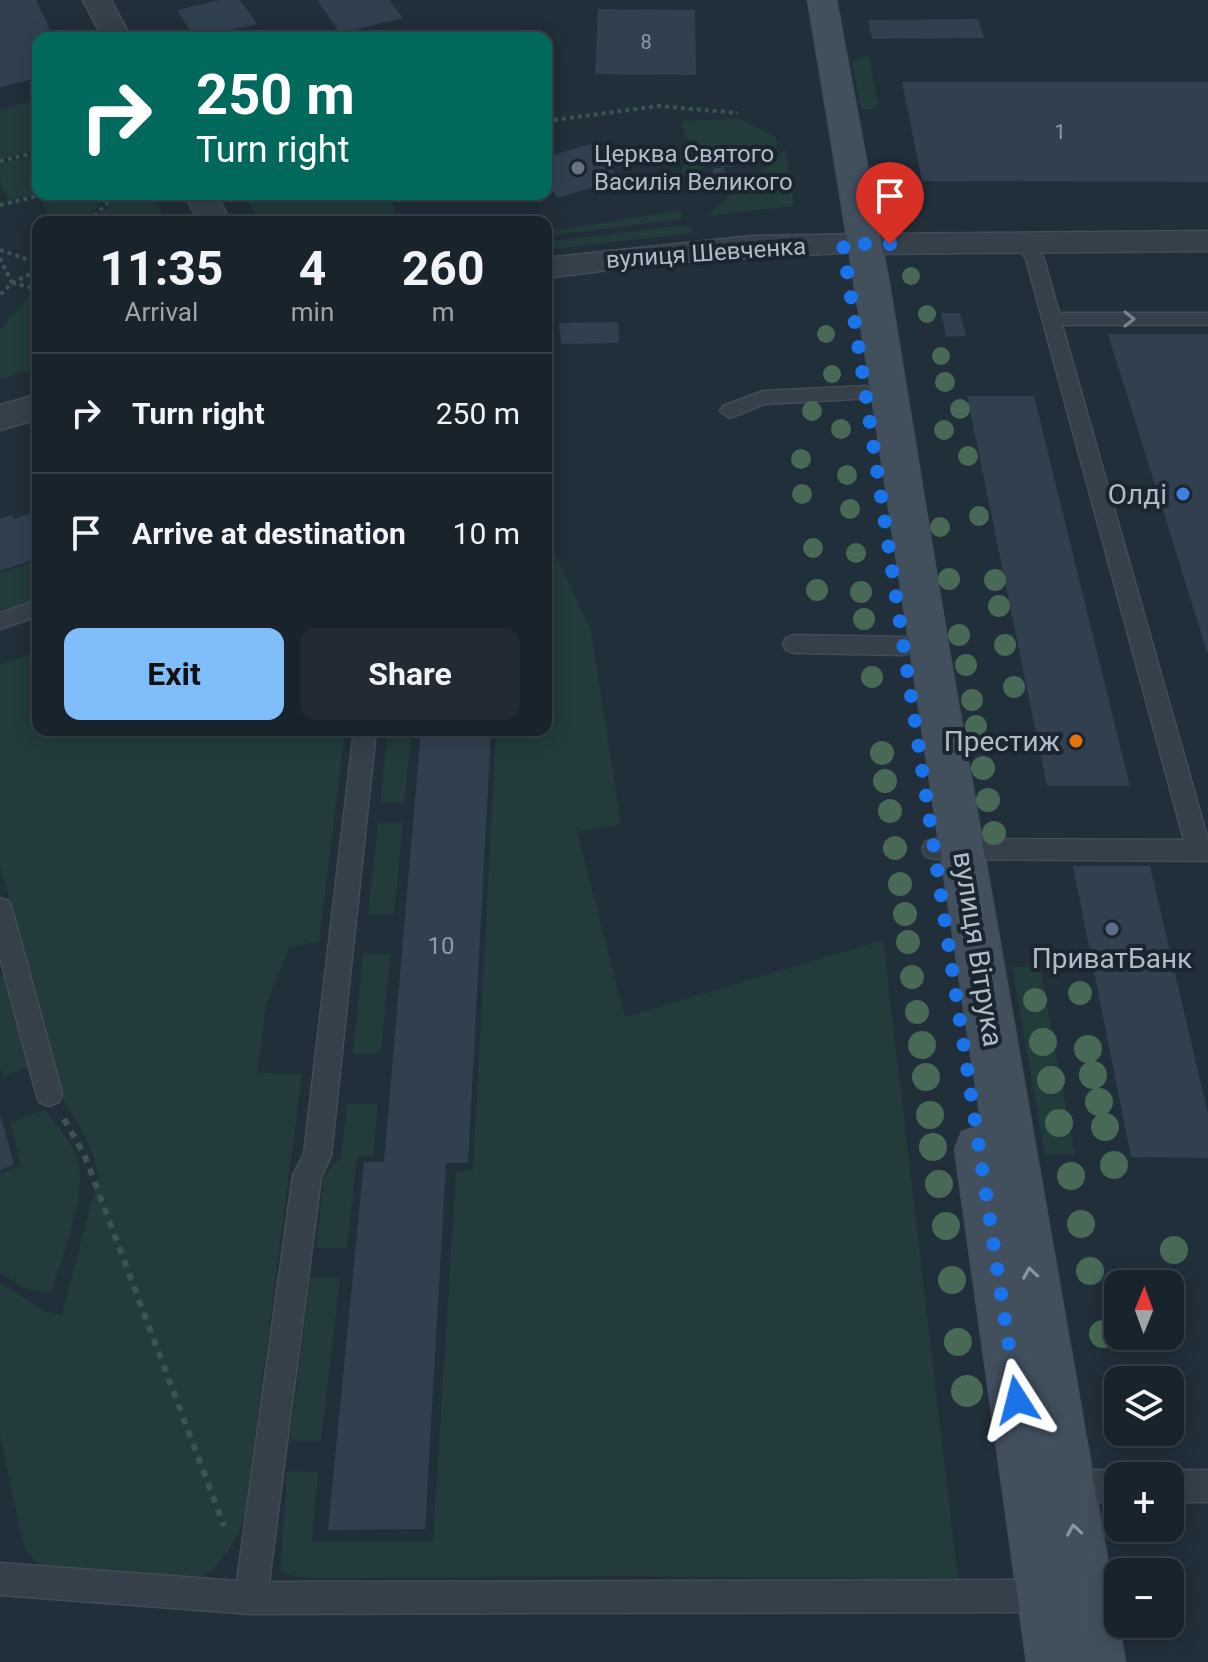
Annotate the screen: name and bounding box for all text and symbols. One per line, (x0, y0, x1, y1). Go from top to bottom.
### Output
house number: 8 (640, 30, 652, 54)
text: 250 m (196, 62, 355, 128)
icon: right (64, 64, 168, 168)
house number: 1 (1054, 120, 1066, 144)
text: Turn right (196, 129, 349, 171)
place label: Церква Святого Василія Великого (594, 140, 793, 196)
marker: Церква Святого Василія Великого (569, 159, 587, 177)
pin (856, 162, 924, 244)
icon: arrive (868, 174, 912, 218)
street label: вулиця Шевченка (605, 232, 807, 274)
text: 11:35 (100, 240, 223, 297)
text: 4 (299, 240, 326, 297)
text: 260 (402, 240, 484, 297)
text: Arrival (125, 297, 198, 327)
text: min (291, 297, 334, 327)
text: m (432, 297, 455, 327)
one-way arrow (1123, 310, 1136, 328)
icon: right (64, 391, 108, 435)
text: Turn right (132, 396, 265, 431)
text: 250 m (436, 396, 520, 431)
place label: Олді (1108, 478, 1167, 511)
marker: Олді (1174, 485, 1192, 503)
icon: arrive (64, 511, 108, 555)
text: Arrive at destination (132, 516, 406, 551)
text: 10 m (453, 516, 520, 551)
button: Exit (64, 628, 284, 720)
button: Share (300, 628, 520, 720)
place label: Престиж (944, 725, 1061, 758)
marker: Престиж (1067, 732, 1085, 750)
street label: вулиця Вітрука (946, 849, 1010, 1049)
marker: ПриватБанк (1103, 920, 1121, 938)
house number: 10 (428, 932, 454, 960)
place label: ПриватБанк (1032, 942, 1192, 975)
one-way arrow (1022, 1267, 1039, 1280)
north arrow (1104, 1270, 1184, 1350)
map controls (1104, 1270, 1184, 1638)
position arrow (975, 1358, 1059, 1442)
button: layers (1104, 1366, 1184, 1446)
button: + (1104, 1462, 1184, 1542)
one-way arrow (1066, 1523, 1083, 1537)
button: − (1104, 1558, 1184, 1638)

